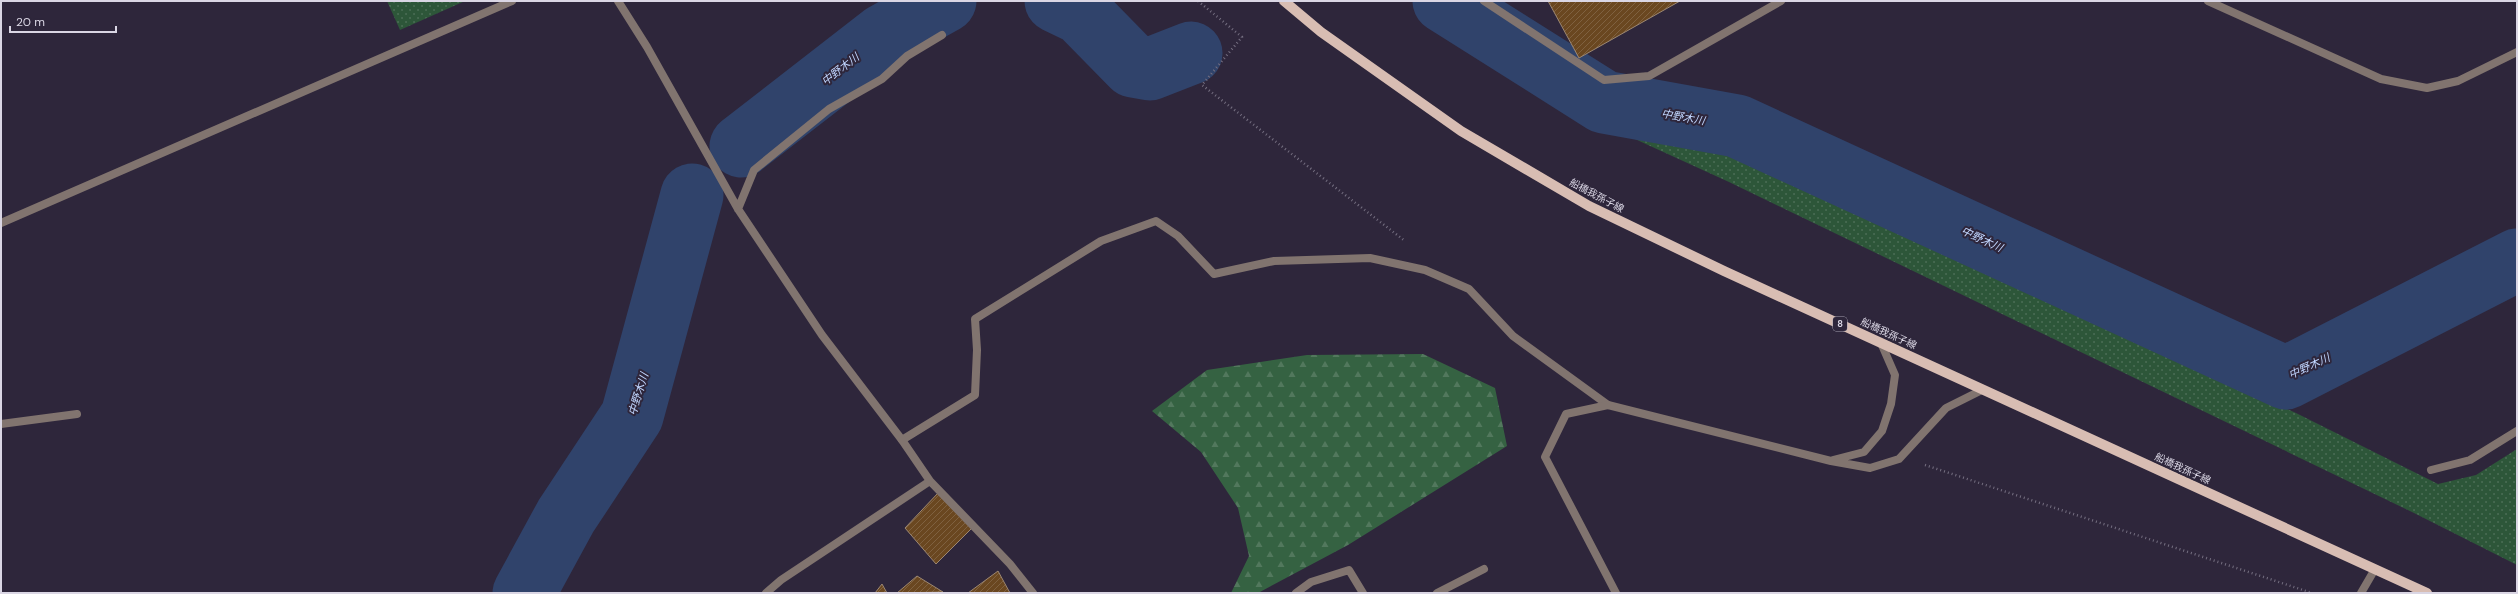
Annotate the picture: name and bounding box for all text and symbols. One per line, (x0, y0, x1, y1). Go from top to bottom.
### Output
scale bar (10, 8, 116, 34)
text: 20 m (16, 14, 45, 30)
water label: 中野木川 (818, 49, 862, 88)
water label: 中野木川 (1660, 106, 1707, 128)
street label: 船橋我孫子線 (1567, 176, 1626, 215)
water label: 中野木川 (1959, 223, 2006, 255)
street label: 船橋我孫子線 (1859, 315, 1919, 352)
road number: 8 (1833, 317, 1847, 331)
water label: 中野木川 (2286, 350, 2333, 382)
water label: 中野木川 (625, 370, 651, 417)
street label: 船橋我孫子線 (2153, 450, 2213, 487)

